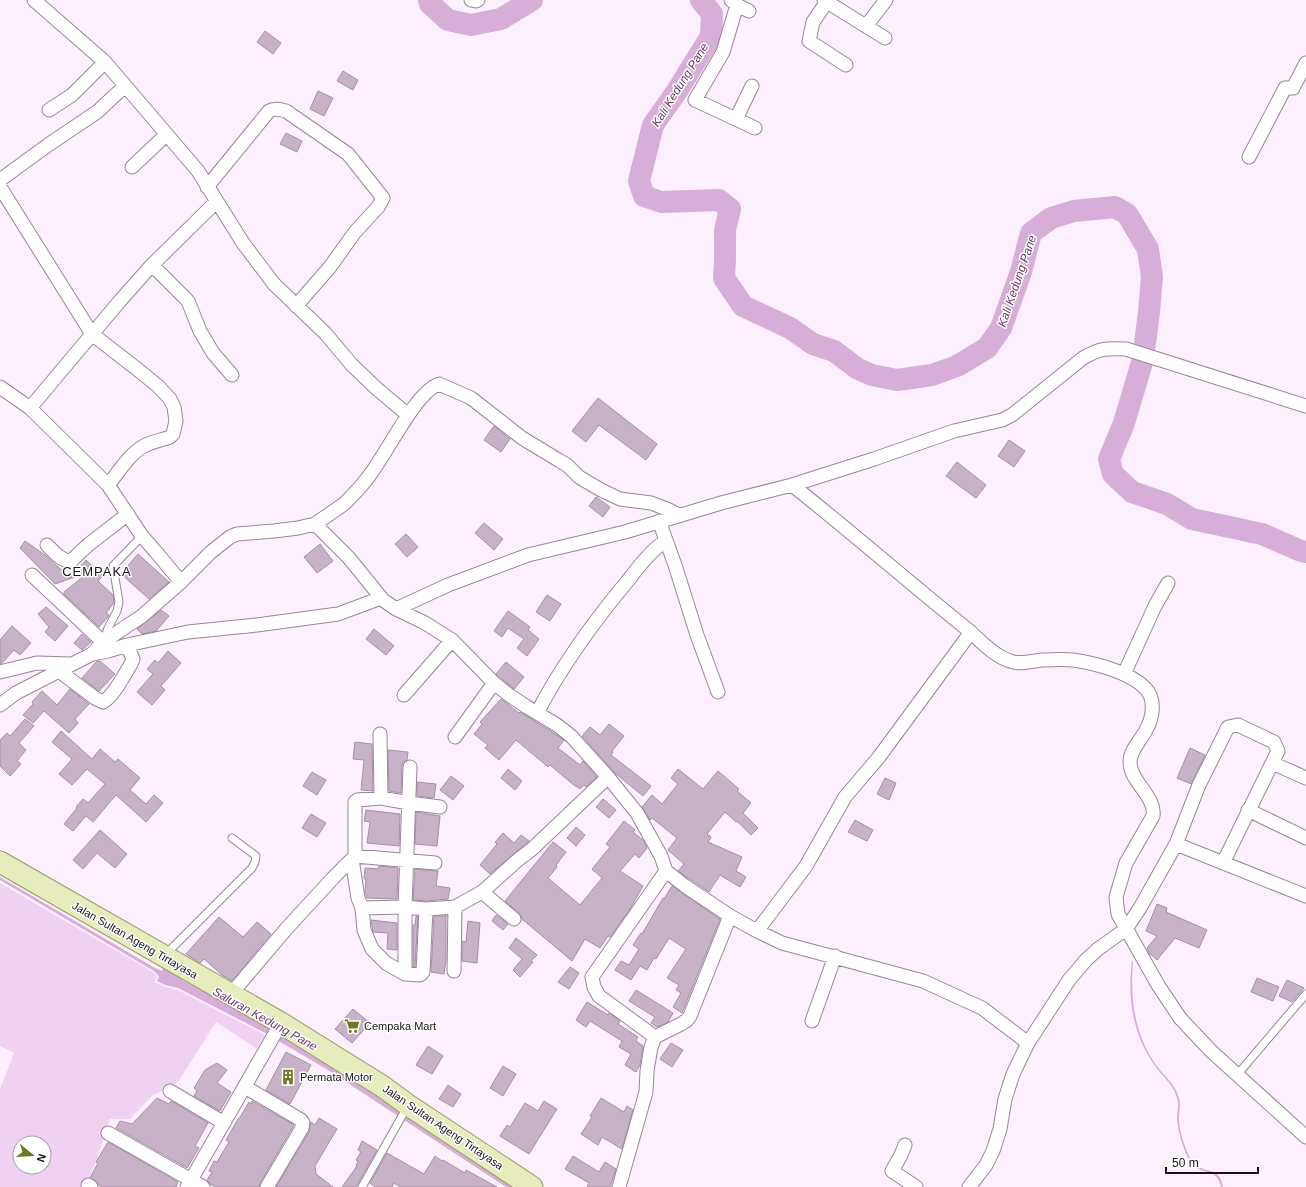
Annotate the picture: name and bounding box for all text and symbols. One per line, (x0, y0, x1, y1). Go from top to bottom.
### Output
water label: Kali Kedung Pane (649, 40, 712, 129)
water label: Kali Kedung Pane (995, 233, 1039, 329)
district label: CEMPAKA (62, 564, 132, 579)
street label: Jalan Sultan Ageng Tirtayasa (70, 899, 200, 981)
water label: Saluran Kedung Pane (210, 984, 320, 1054)
supermarket icon: Cempaka Mart (343, 1017, 361, 1035)
place label: Cempaka Mart (364, 1020, 436, 1032)
building icon: Permata Motor (279, 1068, 297, 1086)
place label: Permata Motor (300, 1071, 373, 1083)
street label: Jalan Sultan Ageng Tirtayasa (381, 1082, 506, 1172)
north arrow (12, 1135, 52, 1175)
scale bar (1166, 1149, 1258, 1175)
text: N (35, 1152, 48, 1164)
text: 50 m (1172, 1156, 1199, 1170)

